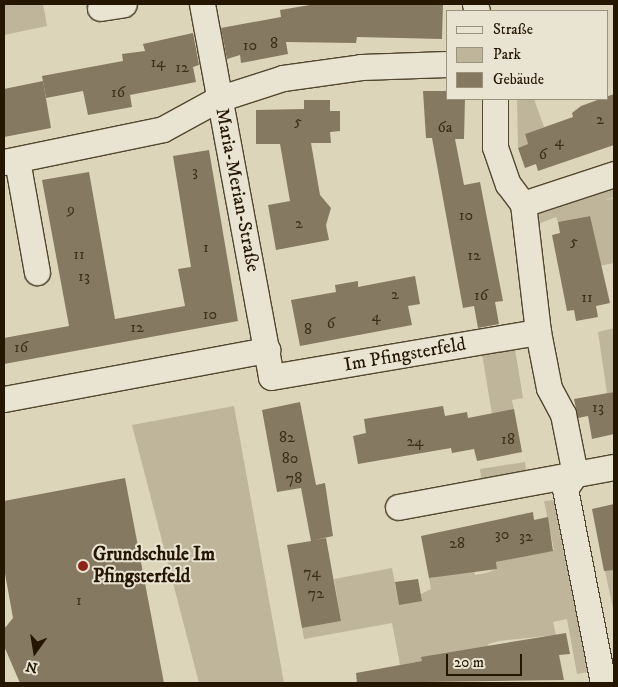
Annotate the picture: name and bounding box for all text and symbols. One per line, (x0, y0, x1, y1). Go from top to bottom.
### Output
legend (446, 10, 608, 100)
text: Straße (493, 20, 533, 39)
house number: 8 (270, 33, 278, 53)
house number: 10 (243, 35, 257, 55)
text: Park (493, 45, 521, 64)
house number: 14 (150, 52, 166, 72)
house number: 12 (175, 57, 189, 77)
text: Gebäude (493, 70, 544, 89)
house number: 16 (111, 82, 125, 102)
street label: Maria-Merian-Straße (210, 106, 264, 274)
house number: 2 (596, 109, 604, 129)
house number: 5 (294, 111, 302, 131)
house number: 6a (437, 117, 453, 137)
house number: 4 (554, 131, 564, 151)
house number: 6 (539, 144, 547, 164)
house number: 3 (192, 161, 198, 181)
house number: 9 (67, 199, 75, 219)
house number: 10 (459, 205, 473, 225)
house number: 2 (295, 213, 303, 233)
house number: 5 (570, 231, 578, 251)
house number: 1 (203, 237, 209, 257)
house number: 11 (73, 244, 85, 264)
house number: 12 (467, 245, 481, 265)
house number: 13 (78, 266, 90, 286)
house number: 2 (391, 284, 399, 304)
house number: 16 (474, 285, 488, 305)
house number: 11 (581, 287, 593, 307)
house number: 10 (203, 304, 217, 324)
house number: 4 (371, 306, 381, 326)
house number: 6 (327, 313, 335, 333)
house number: 12 (130, 317, 144, 337)
house number: 8 (304, 319, 312, 339)
street label: Im Pfingsterfeld (342, 333, 468, 377)
house number: 16 (14, 337, 28, 357)
house number: 13 (592, 397, 604, 417)
house number: 82 (279, 427, 295, 447)
house number: 18 (501, 429, 515, 449)
house number: 24 (406, 431, 424, 451)
house number: 80 (282, 448, 298, 468)
house number: 78 (286, 468, 302, 488)
house number: 30 (495, 524, 509, 544)
house number: 32 (519, 526, 533, 546)
house number: 28 (449, 533, 465, 553)
place label: Grundschule Im Pfingsterfeld (93, 544, 215, 588)
marker: Grundschule Im Pfingsterfeld (77, 560, 89, 572)
house number: 74 (303, 562, 321, 582)
house number: 72 (308, 583, 324, 603)
house number: 1 (76, 590, 82, 610)
north arrow (10, 627, 60, 677)
scale bar (448, 644, 524, 676)
text: 20 m (454, 653, 484, 672)
text: N (24, 657, 39, 677)

